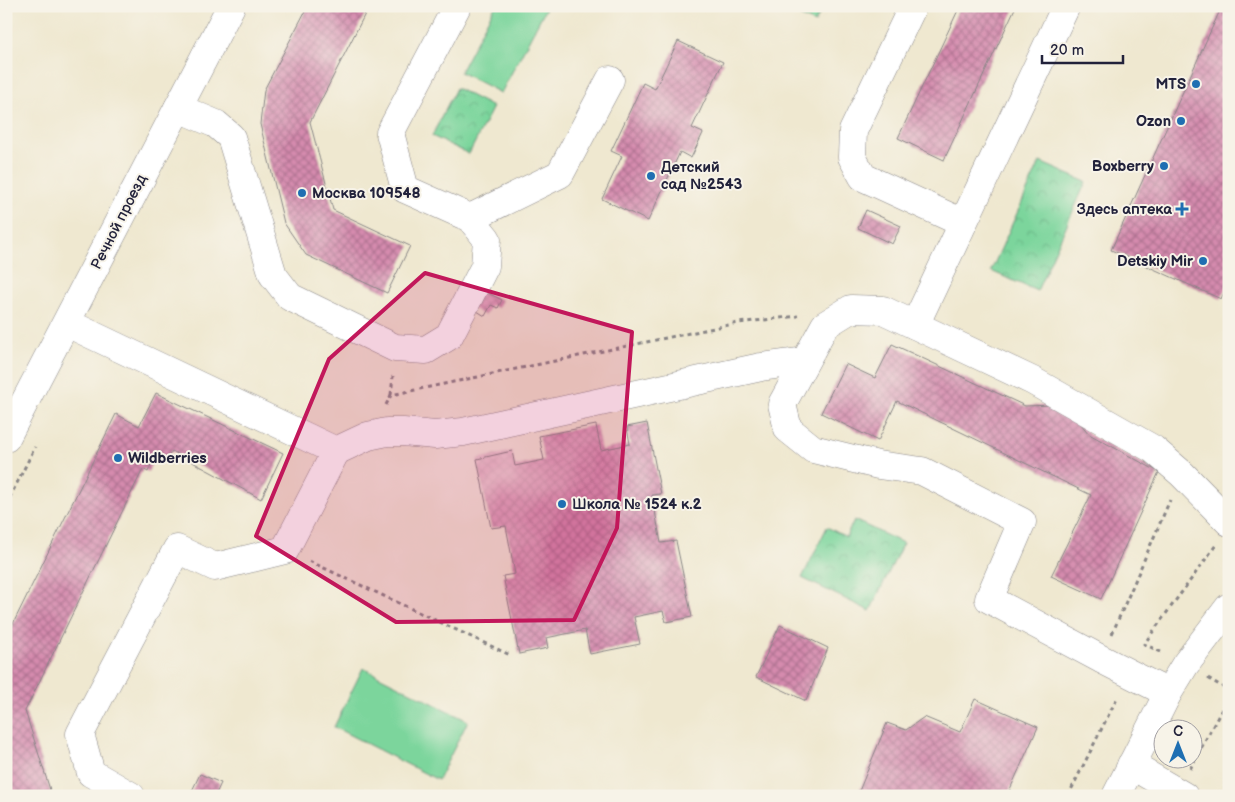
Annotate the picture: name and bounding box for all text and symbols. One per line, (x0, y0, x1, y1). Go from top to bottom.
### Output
scale bar (1042, 32, 1124, 64)
text: 20 m (1050, 41, 1084, 60)
place label: MTS (1155, 75, 1186, 94)
marker: MTS (1190, 78, 1202, 90)
place label: Ozon (1136, 112, 1171, 131)
marker: Ozon (1175, 115, 1187, 127)
place label: Boxberry (1092, 157, 1154, 176)
place label: Детский сад №2543 (661, 158, 742, 194)
marker: Boxberry (1158, 160, 1170, 172)
marker: Детский сад №2543 (645, 170, 657, 182)
street label: Речной проезд (87, 171, 151, 273)
place label: Москва 109548 (312, 184, 420, 203)
marker: Москва 109548 (296, 187, 308, 199)
place label: Здесь аптека (1077, 200, 1172, 219)
marker: Здесь аптека (1176, 203, 1188, 215)
place label: Detskiy Mir (1117, 252, 1194, 271)
marker: Detskiy Mir (1197, 255, 1209, 267)
place label: Wildberries (128, 449, 207, 468)
marker: Wildberries (112, 452, 124, 464)
place label: Школа № 1524 к.2 (572, 495, 701, 514)
marker: Школа № 1524 к.2 (556, 498, 568, 510)
north arrow (1152, 720, 1202, 770)
text: С (1173, 723, 1183, 740)

